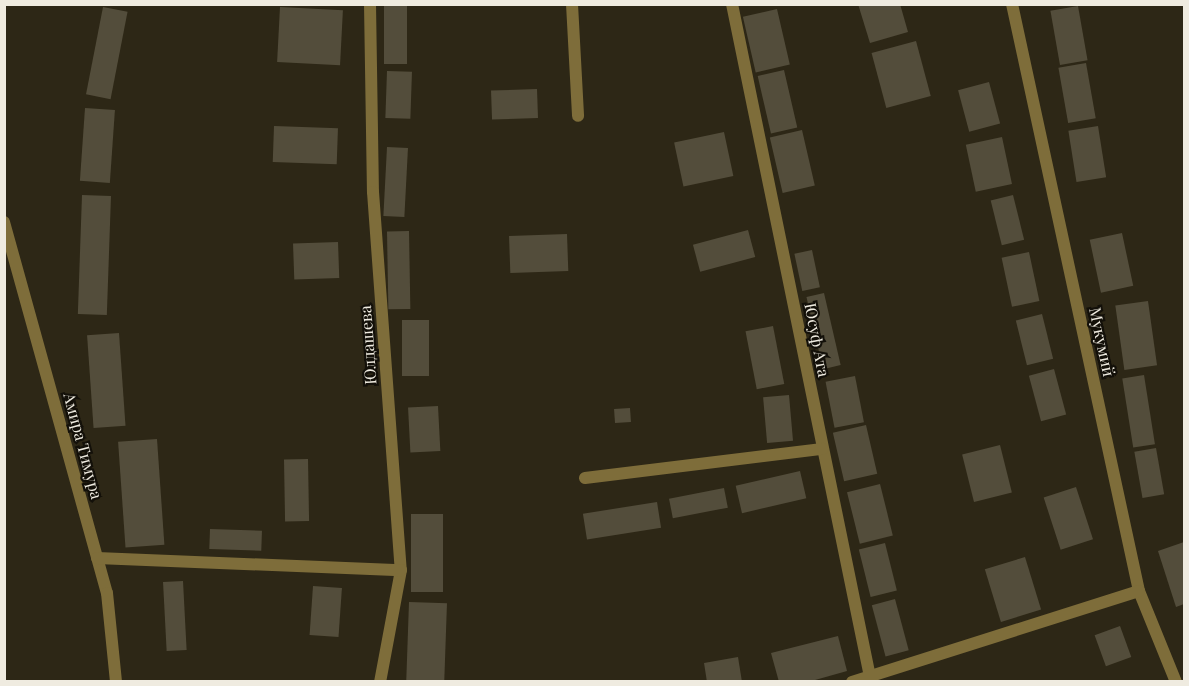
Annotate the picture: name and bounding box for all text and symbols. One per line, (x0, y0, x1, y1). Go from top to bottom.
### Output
street label: Юсуф Ата (800, 301, 834, 379)
street label: Юлдашева (356, 305, 380, 385)
street label: Мукумий (1085, 306, 1119, 378)
street label: Амира Тимура (60, 391, 106, 501)

